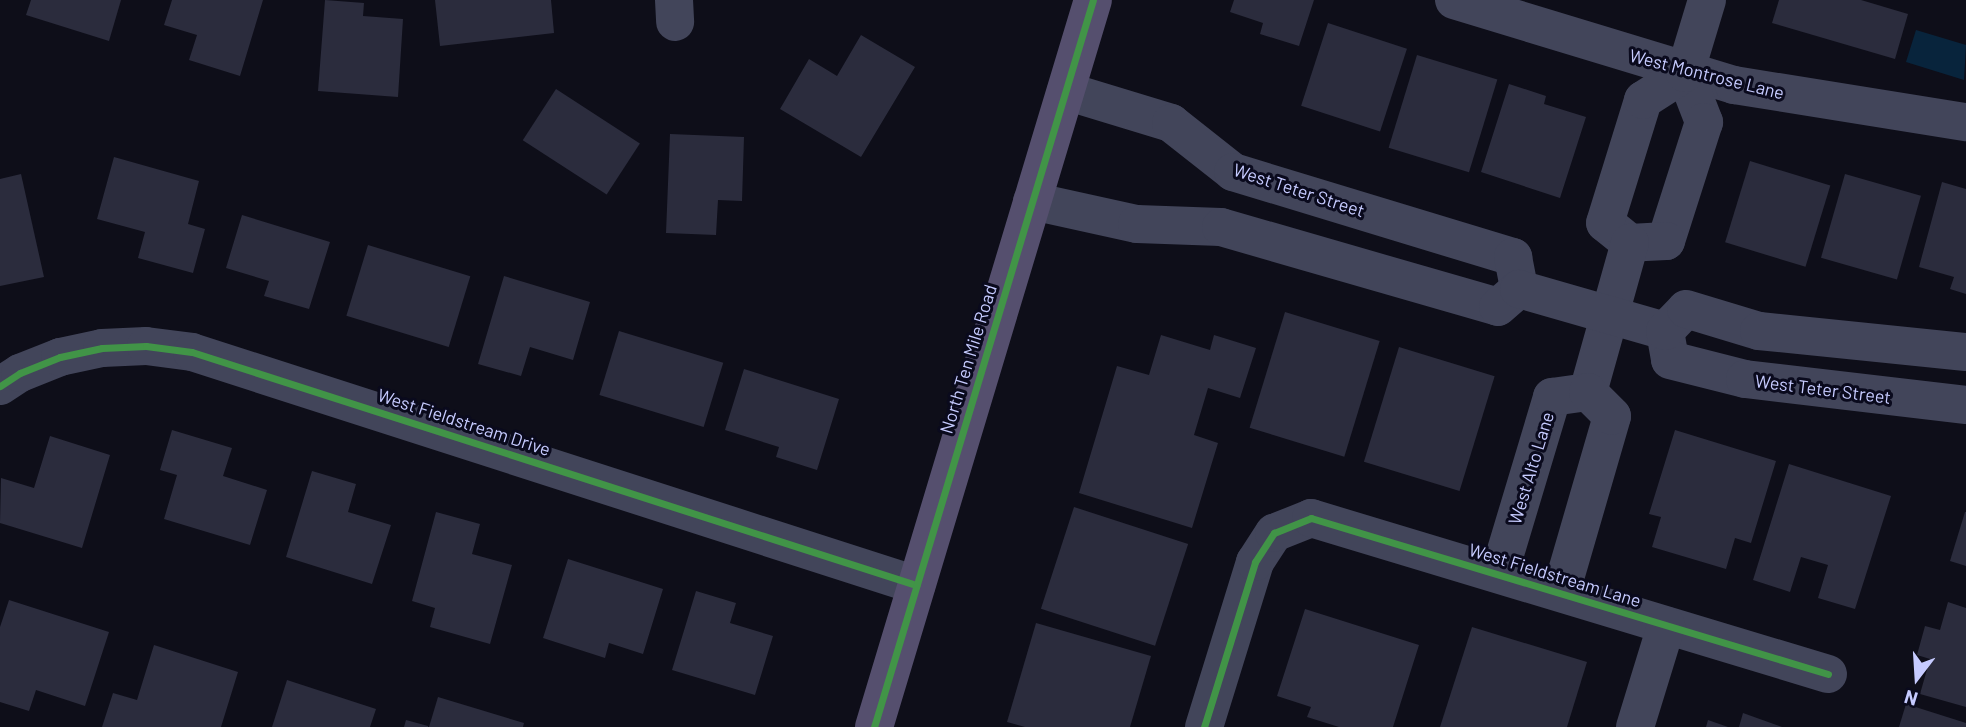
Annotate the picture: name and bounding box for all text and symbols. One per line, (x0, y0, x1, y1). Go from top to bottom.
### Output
street label: West Montrose Lane (1627, 44, 1787, 104)
street label: West Teter Street (1231, 159, 1367, 221)
street label: North Ten Mile Road (935, 282, 1001, 436)
street label: West Teter Street (1754, 370, 1892, 408)
street label: West Fieldstream Drive (375, 384, 553, 460)
street label: West Alto Lane (1504, 409, 1558, 527)
street label: West Fieldstream Lane (1466, 539, 1644, 611)
north arrow (1882, 643, 1952, 713)
text: N (1901, 686, 1920, 711)

